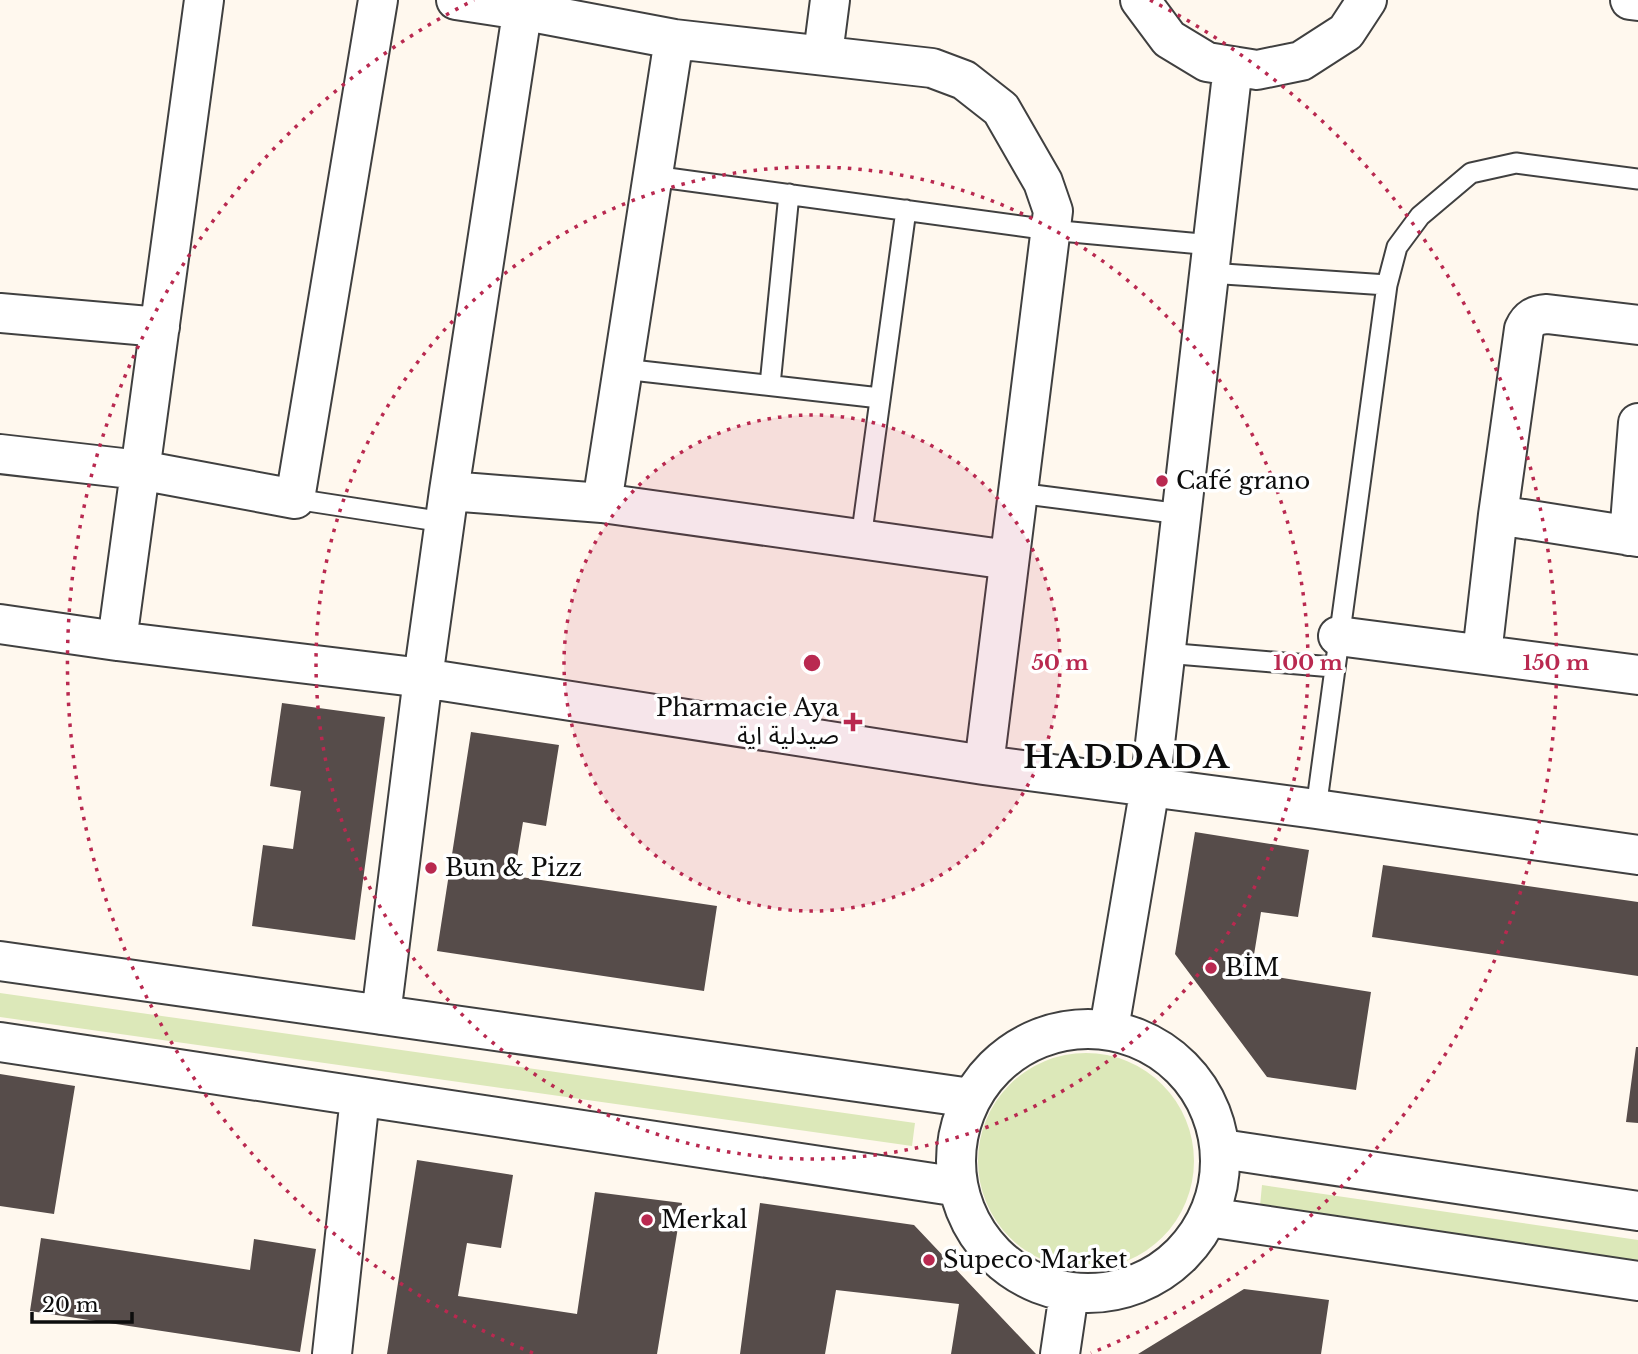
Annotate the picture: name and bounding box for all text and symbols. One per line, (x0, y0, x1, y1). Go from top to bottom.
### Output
place label: Café grano (1176, 466, 1310, 495)
marker: Café grano (1154, 473, 1170, 489)
text: 50 m (1031, 650, 1089, 676)
text: 100 m (1273, 650, 1343, 676)
text: 150 m (1523, 650, 1589, 676)
centre of rings (800, 651, 824, 675)
place label: Pharmacie Aya صيدلية اية (656, 693, 840, 750)
marker: Pharmacie Aya صيدلية اية (845, 714, 861, 730)
district label: HADDADA (1023, 737, 1231, 777)
place label: Bun & Pizz (445, 853, 582, 882)
marker: Bun & Pizz (423, 860, 439, 876)
place label: BİM (1225, 953, 1279, 982)
marker: BİM (1203, 960, 1219, 976)
place label: Merkal (661, 1205, 748, 1234)
marker: Merkal (639, 1212, 655, 1228)
place label: Supeco Market (943, 1245, 1128, 1274)
marker: Supeco Market (921, 1252, 937, 1268)
scale bar (32, 1280, 131, 1324)
text: 20 m (42, 1292, 99, 1318)

